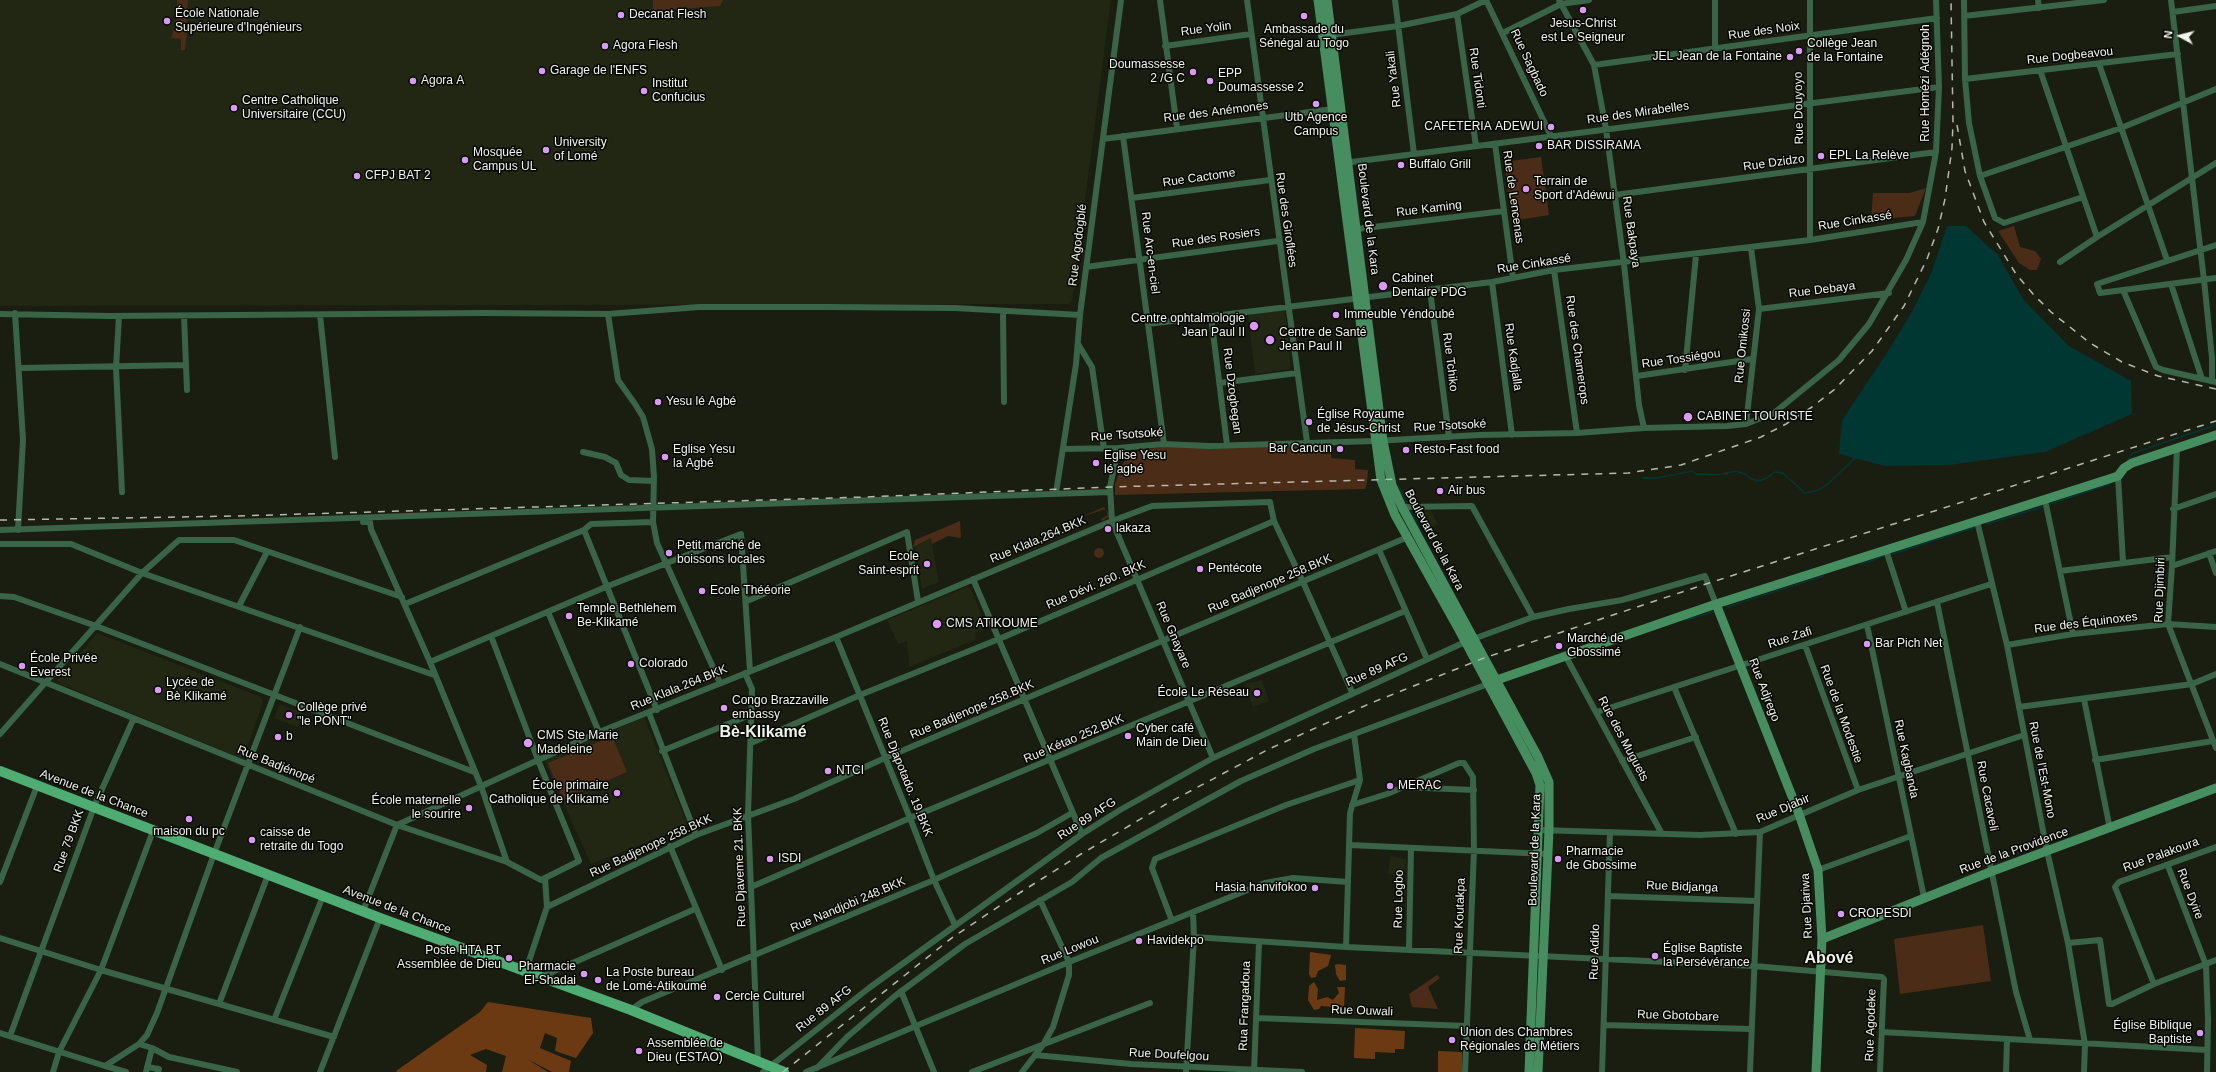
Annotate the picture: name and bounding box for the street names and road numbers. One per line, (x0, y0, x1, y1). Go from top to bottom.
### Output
street label: Rue Yolin (1180, 19, 1232, 39)
street label: Rue des Noix (1727, 19, 1801, 43)
street label: Rue Homézi Adégnoh (1919, 24, 1933, 142)
street label: Rue Sagbado (1507, 27, 1551, 99)
street label: Rue Dogbeavou (2026, 44, 2114, 68)
street label: Rue Tidonti (1466, 47, 1488, 109)
street label: Rue Yakali (1383, 50, 1405, 108)
street label: Rue Douyoyo (1791, 72, 1807, 144)
street label: Rue des Anémones (1163, 98, 1269, 126)
street label: Rue des Mirabelles (1586, 99, 1690, 127)
street label: Rue de Lencenas (1499, 149, 1527, 245)
street label: Rue Dzidzo (1742, 152, 1806, 174)
street label: Boulevard de la Kara (1354, 163, 1382, 275)
street label: Rue Cactome (1162, 166, 1236, 190)
street label: Rue des Giroflées (1272, 171, 1300, 269)
street label: Rue Bakpaya (1619, 195, 1643, 269)
street label: Rue Kaming (1395, 198, 1463, 220)
street label: Rue Agodogblé (1066, 203, 1090, 287)
street label: Rue Cinkassé (1817, 208, 1893, 234)
street label: Rue Arc-en-ciel (1138, 211, 1162, 295)
street label: Rue des Rosiers (1171, 225, 1261, 251)
street label: Rue Cinkassé (1496, 251, 1572, 277)
street label: Rue Debaya (1788, 279, 1856, 301)
street label: Rue des Chamerops (1562, 295, 1592, 405)
street label: Rue Omikossi (1732, 308, 1754, 384)
street label: Rue Kadjalla (1501, 322, 1525, 392)
street label: Rue Tchiko (1439, 332, 1461, 392)
street label: Rue Tossiégou (1641, 346, 1721, 372)
street label: Rue Dzogbegan (1220, 347, 1244, 435)
street label: Rue Tsotsoké (1413, 417, 1487, 435)
street label: Rue Tsotsoké (1090, 425, 1164, 445)
street label: Boulevard de la Kara (1401, 487, 1467, 593)
street label: Rue Klala,264.BKK (988, 513, 1088, 567)
street label: Rue Badjenope 258.BKK (1206, 551, 1334, 617)
street label: Rue Djimbiri (2152, 557, 2168, 623)
street label: Rue Dévi. 260. BKK (1044, 558, 1148, 612)
street label: Rue Gnayare (1152, 599, 1194, 671)
street label: Rue des Équinoxes (2033, 610, 2139, 636)
street label: Rue Zafi (1766, 624, 1814, 652)
street label: Rue 89 AFG (1344, 650, 1410, 690)
street label: Rue Adjrego (1745, 656, 1783, 724)
street label: Rue Klala.264.BKK (629, 662, 729, 714)
street label: Rue de la Modestie (1817, 663, 1865, 765)
street label: Rue Badjenope 258.BKK (908, 677, 1036, 743)
street label: Rue des Muguets (1595, 694, 1651, 784)
street label: Rue Kétao 252.BKK (1022, 711, 1126, 767)
street label: Rue Djapotado. 19.BKK (874, 715, 936, 839)
street label: Rue Kagbanda (1891, 718, 1921, 800)
street label: Rue de l'Est-Mono (2026, 720, 2058, 820)
street label: Rue Badjénopé (235, 743, 317, 787)
street label: Rue Cacaveli (1973, 760, 2001, 832)
street label: Avenue de la Chance (38, 767, 150, 821)
street label: Rue Djabir (1754, 791, 1812, 827)
street label: Boulevard de la Kara (1526, 794, 1544, 906)
street label: Rue 89 AFG (1055, 795, 1119, 843)
street label: Rue Djaveme 21. BKK (731, 807, 749, 927)
street label: Rue 79 BKK (51, 808, 87, 874)
street label: Rue Badjenope 258.BKK (587, 811, 715, 881)
street label: Rue de la Providence (1958, 825, 2070, 877)
street label: Rue Palakoura (2121, 835, 2201, 875)
street label: Rue Dyire (2174, 867, 2206, 921)
street label: Rue Logbo (1391, 870, 1407, 928)
street label: Rue Djariwa (1798, 873, 1816, 939)
street label: Rue Nandjobi 248.BKK (788, 874, 908, 936)
street label: Rue Koutakpa (1451, 878, 1469, 954)
street label: Rue Bidjanga (1646, 879, 1718, 895)
street label: Avenue de la Chance (341, 883, 453, 937)
street label: Rue Adido (1587, 924, 1603, 980)
street label: Rue Lowou (1039, 932, 1101, 968)
street label: Rua Frangadoua (1236, 961, 1254, 1051)
street label: Rue 89 AFG (793, 983, 855, 1035)
street label: Rue Agodeke (1863, 988, 1879, 1062)
street label: Rue Ouwali (1331, 1003, 1393, 1019)
street label: Rue Gbotobare (1637, 1007, 1719, 1025)
street label: Rue Doufelgou (1129, 1046, 1209, 1064)

